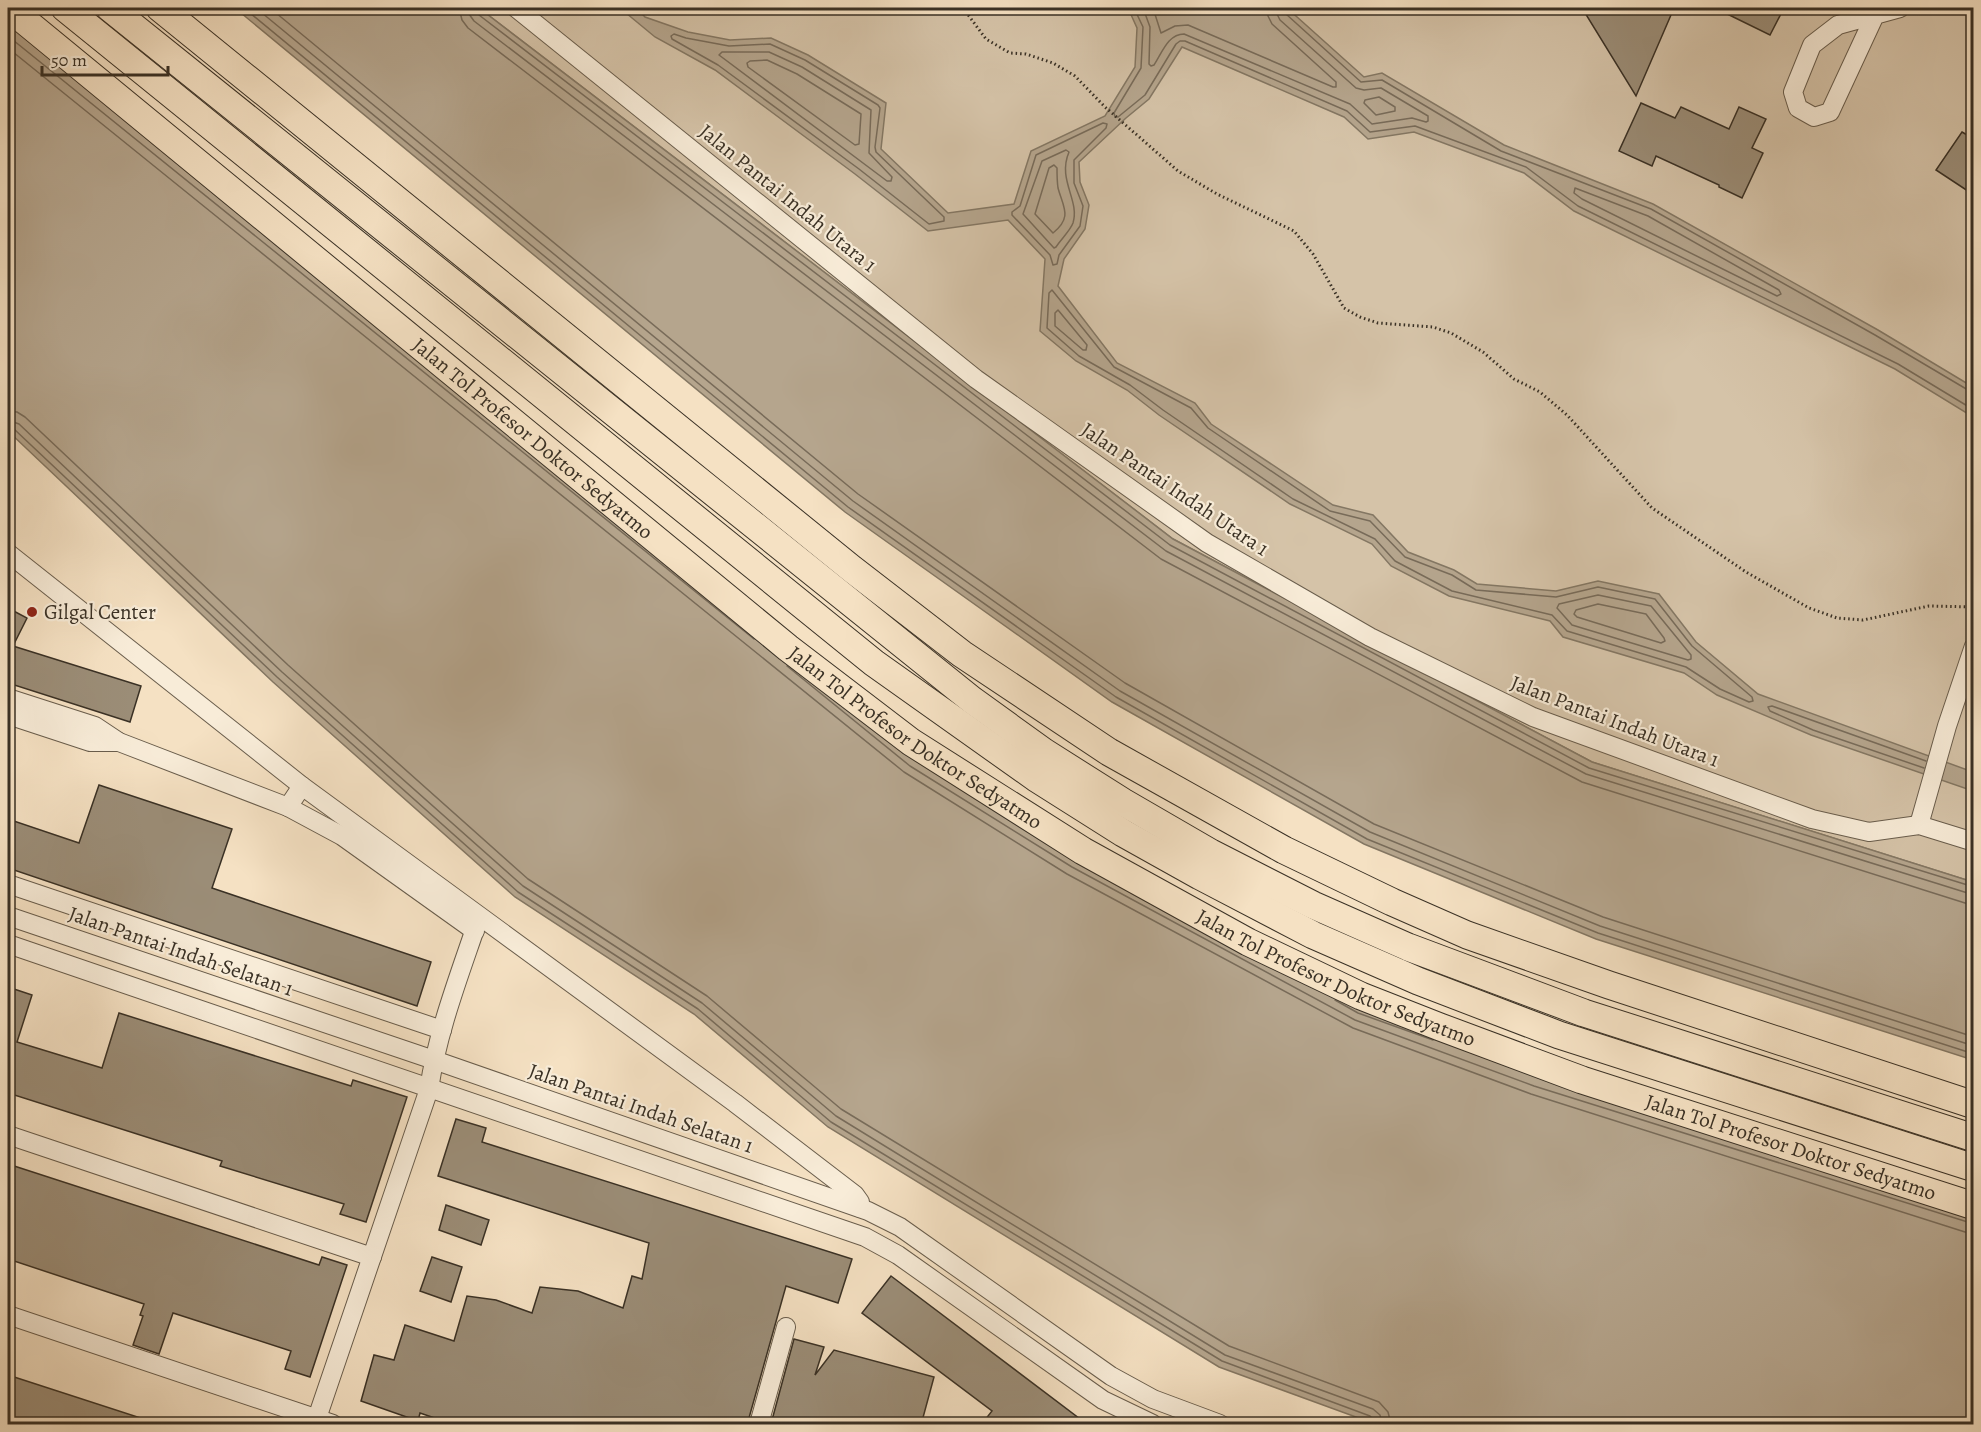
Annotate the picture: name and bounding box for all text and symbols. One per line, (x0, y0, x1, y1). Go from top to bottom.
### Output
scale bar (42, 39, 168, 77)
text: 50 m (51, 48, 87, 72)
street label: Jalan Pantai Indah Utara 1 (693, 118, 883, 278)
street label: Jalan Tol Profesor Doktor Sedyatmo (407, 331, 659, 546)
street label: Jalan Pantai Indah Utara 1 (1076, 416, 1274, 562)
place label: Gilgal Center (44, 598, 156, 626)
marker: Gilgal Center (25, 605, 39, 619)
street label: Jalan Tol Profesor Doktor Sedyatmo (783, 639, 1048, 836)
street label: Jalan Pantai Indah Utara 1 (1507, 668, 1723, 774)
street label: Jalan Pantai Indah Selatan 1 (65, 899, 297, 1003)
street label: Jalan Tol Profesor Doktor Sedyatmo (1191, 902, 1479, 1053)
street label: Jalan Pantai Indah Selatan 1 (525, 1056, 757, 1160)
street label: Jalan Tol Profesor Doktor Sedyatmo (1642, 1087, 1940, 1207)

